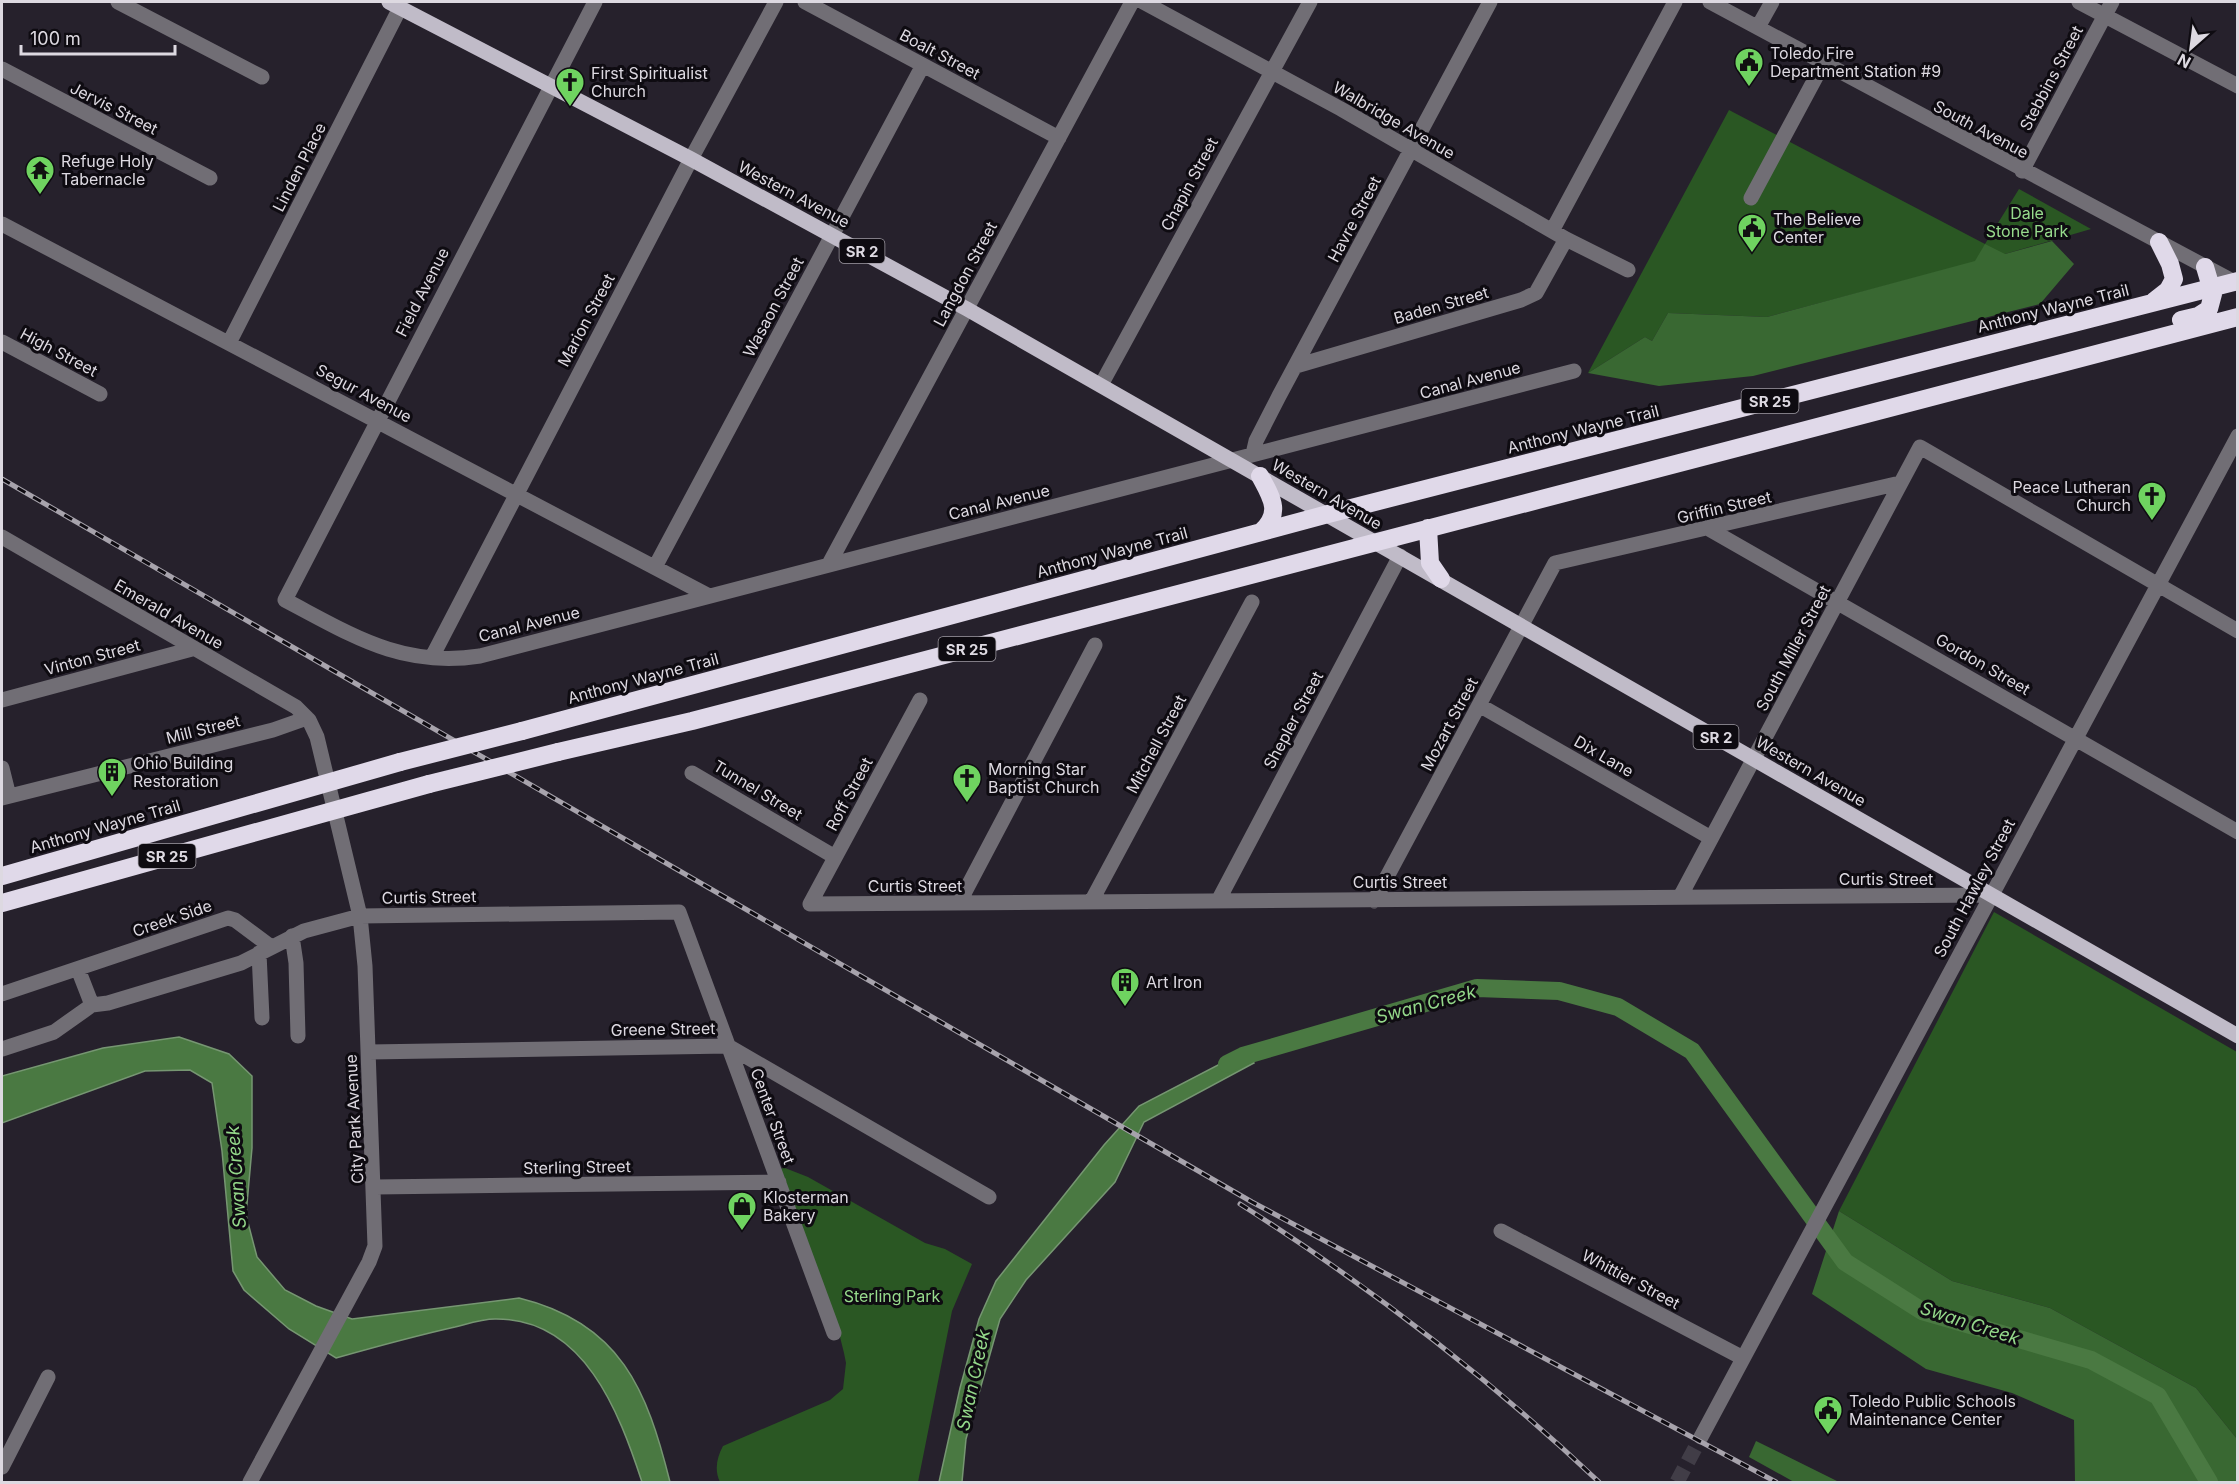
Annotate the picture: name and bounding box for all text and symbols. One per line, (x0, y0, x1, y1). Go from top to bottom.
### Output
scale bar (21, 18, 176, 56)
north arrow (2161, 18, 2221, 78)
street label: Stebbins Street (2015, 22, 2087, 134)
street label: Boalt Street (896, 24, 984, 84)
text: 100 m (30, 28, 81, 49)
place label: Toledo Fire Department Station #9 (1770, 43, 1941, 81)
public building icon: Toledo Fire Department Station #9 (1733, 46, 1765, 88)
text: N (2174, 50, 2194, 73)
place label: First Spiritualist Church (591, 63, 708, 101)
church icon: First Spiritualist Church (554, 66, 586, 108)
street label: Jervis Street (67, 77, 161, 139)
street label: Walbridge Avenue (1330, 77, 1458, 163)
street label: South Avenue (1930, 96, 2032, 162)
street label: Linden Place (268, 119, 330, 215)
street label: Chapin Street (1156, 134, 1222, 234)
place label: Refuge Holy Tabernacle (61, 151, 154, 189)
temple icon: Refuge Holy Tabernacle (24, 154, 56, 196)
street label: Western Avenue (735, 156, 853, 232)
street label: Havre Street (1323, 173, 1385, 265)
park label: Dale Stone Park (1986, 203, 2068, 241)
place label: The Believe Center (1773, 209, 1861, 247)
public building icon: The Believe Center (1736, 212, 1768, 254)
street label: Langdon Street (929, 218, 1001, 330)
road number: SR 2 (840, 239, 884, 263)
street label: Field Avenue (391, 244, 453, 340)
street label: Wasaon Street (738, 254, 808, 360)
street label: Marion Street (553, 270, 619, 370)
street label: Anthony Wayne Trail (1975, 279, 2131, 337)
street label: Baden Street (1391, 282, 1491, 328)
street label: High Street (17, 323, 101, 381)
street label: Canal Avenue (1417, 357, 1523, 403)
street label: Segur Avenue (313, 359, 415, 427)
road number: SR 25 (1742, 389, 1798, 413)
street label: Anthony Wayne Trail (1505, 400, 1661, 458)
street label: Western Avenue (1268, 454, 1386, 534)
place label: Peace Lutheran Church (2012, 477, 2131, 515)
street label: Canal Avenue (946, 480, 1052, 524)
church icon: Peace Lutheran Church (2136, 480, 2168, 522)
street label: Griffin Street (1675, 486, 1773, 528)
street label: Anthony Wayne Trail (1034, 522, 1190, 582)
street label: Emerald Avenue (111, 575, 227, 653)
street label: South Miller Street (1751, 582, 1835, 714)
street label: Canal Avenue (476, 602, 582, 646)
street label: Gordon Street (1932, 629, 2034, 699)
street label: Vinton Street (42, 635, 142, 679)
road number: SR 25 (938, 637, 996, 661)
street label: Anthony Wayne Trail (565, 648, 721, 708)
street label: Shepler Street (1259, 668, 1327, 772)
street label: Mozart Street (1416, 674, 1482, 774)
street label: Mitchell Street (1122, 691, 1190, 797)
street label: Mill Street (164, 710, 242, 748)
road number: SR 2 (1694, 725, 1738, 749)
street label: Dix Lane (1571, 731, 1637, 781)
street label: Western Avenue (1752, 731, 1870, 811)
place label: Ohio Building Restoration (133, 753, 233, 791)
street label: Roff Street (821, 754, 877, 834)
building icon: Ohio Building Restoration (96, 756, 128, 798)
street label: Tunnel Street (710, 756, 806, 824)
place label: Morning Star Baptist Church (988, 759, 1100, 797)
church icon: Morning Star Baptist Church (951, 762, 983, 804)
street label: Anthony Wayne Trail (27, 795, 183, 857)
street label: South Hawley Street (1929, 815, 2019, 961)
road number: SR 25 (138, 844, 195, 868)
street label: Curtis Street (1839, 869, 1933, 889)
street label: Curtis Street (1353, 872, 1447, 892)
street label: Curtis Street (868, 876, 962, 896)
street label: Curtis Street (382, 886, 476, 908)
street label: Creek Side (130, 895, 214, 941)
building icon: Art Iron (1109, 966, 1141, 1008)
place label: Art Iron (1146, 972, 1202, 992)
water label: Swan Creek (1374, 980, 1479, 1027)
street label: Greene Street (610, 1018, 716, 1040)
street label: City Park Avenue (341, 1054, 367, 1184)
street label: Center Street (746, 1065, 800, 1167)
water label: Swan Creek (222, 1124, 250, 1229)
street label: Sterling Street (523, 1156, 631, 1178)
place label: Klosterman Bakery (763, 1187, 849, 1225)
shop icon: Klosterman Bakery (726, 1190, 758, 1232)
street label: Whittier Street (1579, 1245, 1683, 1313)
park label: Sterling Park (844, 1286, 941, 1306)
water label: Swan Creek (1918, 1297, 2023, 1349)
water label: Swan Creek (952, 1326, 994, 1433)
place label: Toledo Public Schools Maintenance Center (1849, 1391, 2016, 1429)
public building icon: Toledo Public Schools Maintenance Center (1812, 1394, 1844, 1436)

